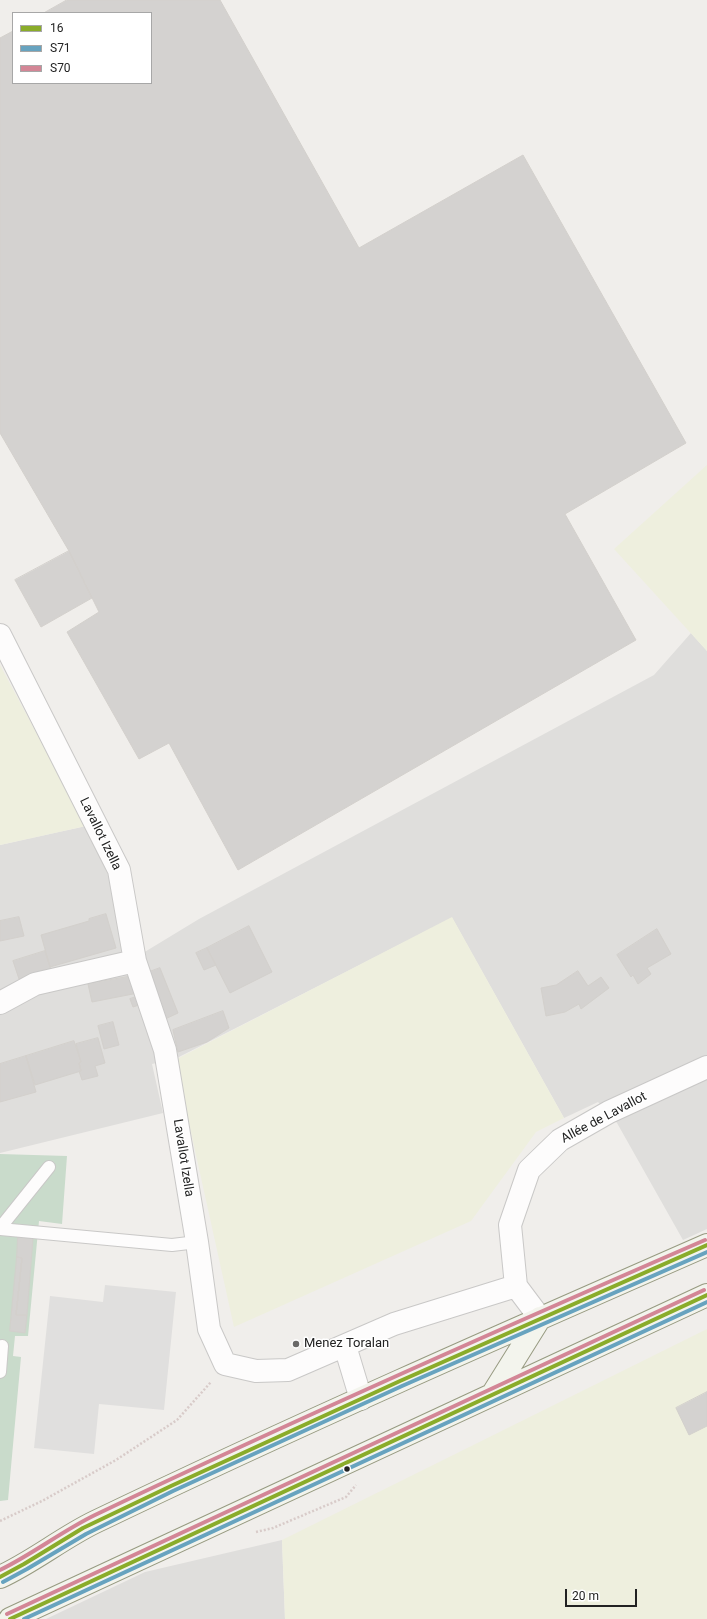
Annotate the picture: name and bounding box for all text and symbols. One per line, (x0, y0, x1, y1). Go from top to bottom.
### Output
legend (12, 12, 152, 84)
text: 16 (50, 21, 64, 35)
text: S71 (50, 41, 71, 55)
text: S70 (50, 61, 71, 75)
street label: Lavallot Izella (76, 795, 124, 873)
street label: Allée de Lavallot (559, 1089, 649, 1147)
street label: Lavallot Izella (169, 1118, 197, 1198)
place label: Menez Toralan (304, 1336, 389, 1352)
marker: Menez Toralan (291, 1339, 301, 1349)
unlabelled marker (342, 1464, 352, 1474)
scale bar (567, 1581, 639, 1607)
text: 20 m (572, 1589, 599, 1603)

